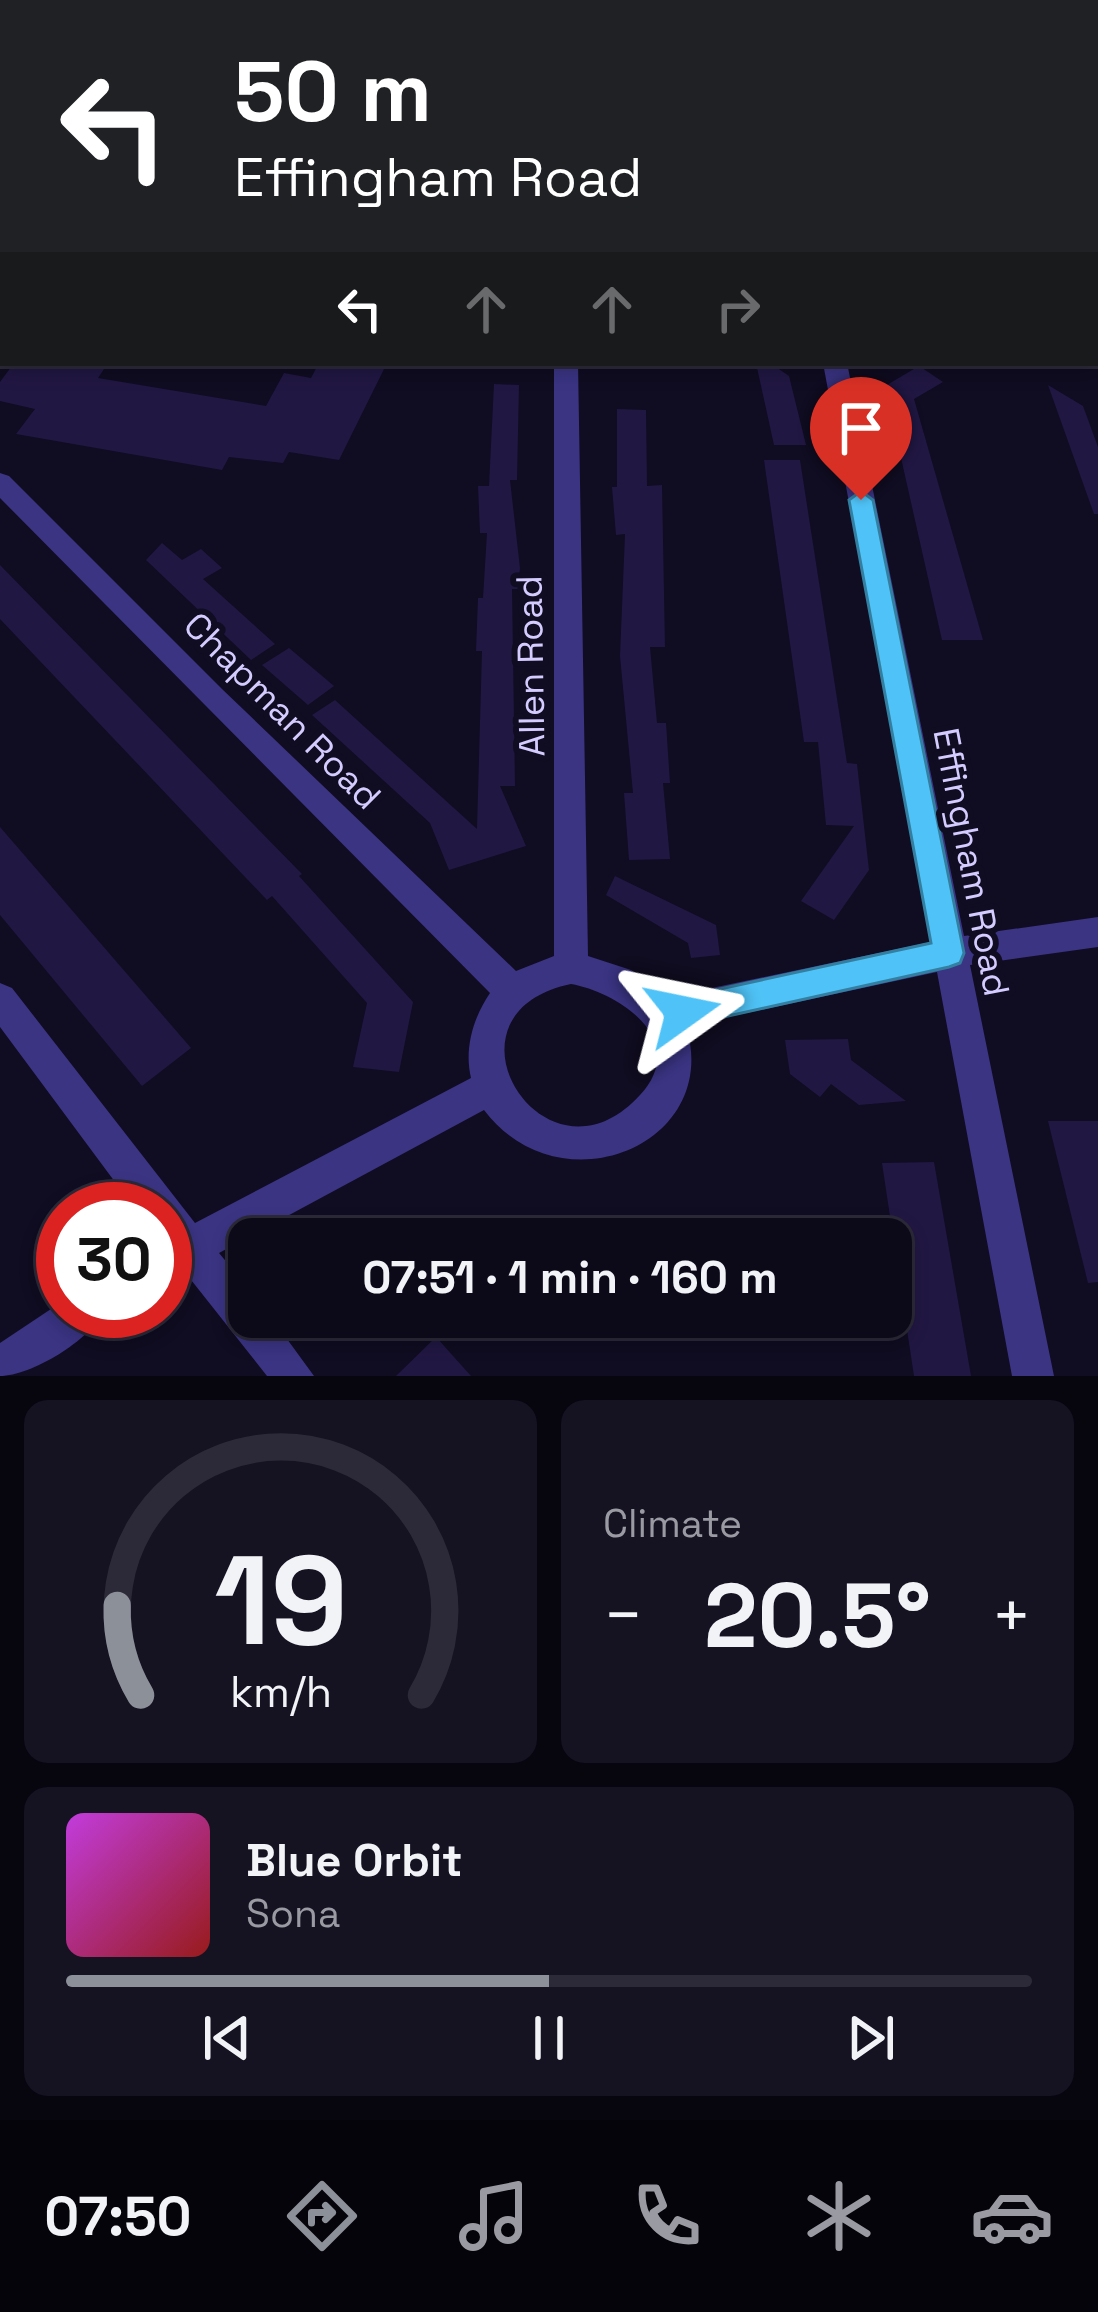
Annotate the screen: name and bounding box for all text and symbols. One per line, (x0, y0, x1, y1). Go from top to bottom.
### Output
text: 50 m (234, 38, 432, 146)
icon: left (36, 48, 192, 204)
text: Effingham Road (234, 143, 642, 212)
icon: left (327, 276, 393, 342)
icon: ahead (453, 276, 519, 342)
icon: ahead (579, 276, 645, 342)
icon: right (705, 276, 771, 342)
pin (810, 377, 912, 500)
icon: arrive (828, 395, 894, 461)
street label: Allen Road (506, 575, 556, 757)
street label: Chapman Road (174, 603, 390, 819)
street label: Effingham Road (922, 724, 1020, 1000)
position arrow (620, 949, 746, 1075)
speed limit sign: 30 (36, 1182, 192, 1338)
text: 07:51 · 1 min · 160 m (362, 1249, 778, 1306)
text: Climate (603, 1499, 742, 1548)
text: 19 (214, 1521, 347, 1680)
text: 20.5° (704, 1558, 931, 1673)
text: − (603, 1573, 644, 1657)
text: + (991, 1573, 1032, 1657)
text: km/h (229, 1664, 332, 1719)
text: Blue Orbit (246, 1832, 462, 1889)
text: Sona (246, 1889, 340, 1938)
icon: previous (194, 2005, 260, 2071)
icon: pause (516, 2005, 582, 2071)
icon: next (838, 2005, 904, 2071)
icon: directions (280, 2174, 364, 2258)
icon: music (452, 2174, 536, 2258)
icon: phone (625, 2174, 709, 2258)
icon: climate (797, 2174, 881, 2258)
icon: car (970, 2174, 1054, 2258)
text: 07:50 (44, 2182, 192, 2251)

